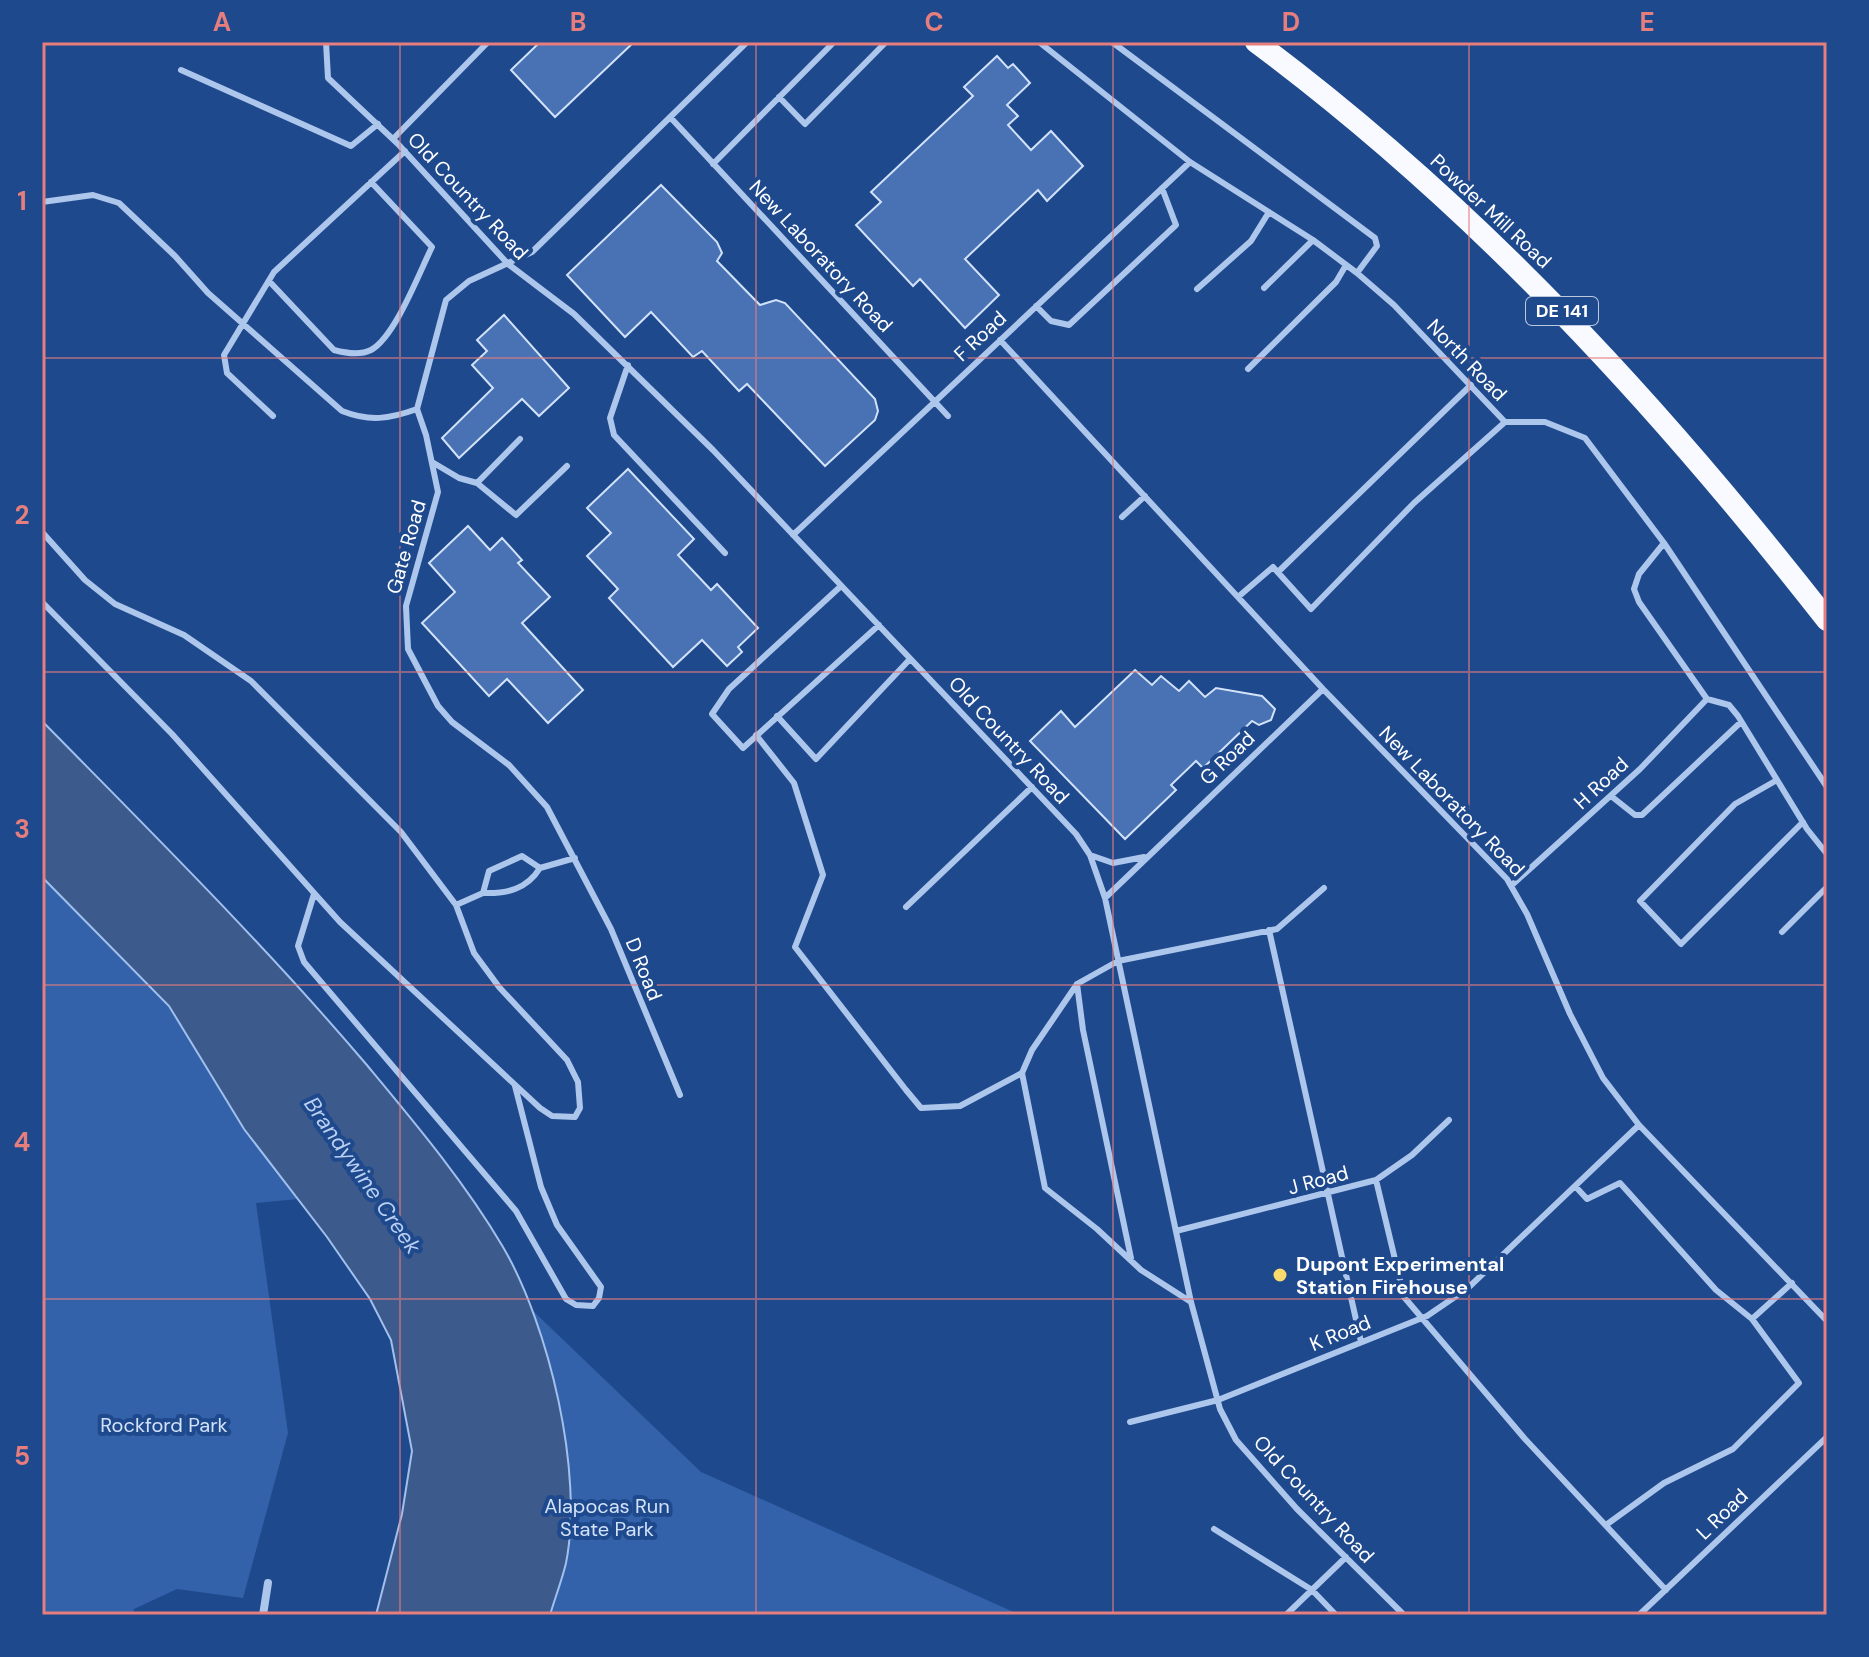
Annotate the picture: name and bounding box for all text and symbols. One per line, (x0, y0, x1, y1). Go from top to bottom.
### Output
text: A (213, 5, 231, 39)
text: B (570, 5, 586, 39)
text: C (924, 5, 944, 39)
text: D (1282, 5, 1300, 39)
text: E (1639, 5, 1655, 39)
street label: Old Country Road (402, 127, 534, 265)
street label: Powder Mill Road (1425, 148, 1557, 274)
street label: New Laboratory Road (744, 174, 898, 338)
text: 1 (17, 184, 27, 218)
road number: DE 141 (1526, 297, 1598, 325)
street label: F Road (948, 305, 1012, 367)
street label: North Road (1421, 313, 1513, 407)
street label: Gate Road (380, 497, 432, 597)
text: 2 (14, 498, 30, 532)
street label: Old Country Road (943, 671, 1075, 809)
street label: New Laboratory Road (1374, 720, 1530, 882)
street label: G Road (1194, 725, 1260, 791)
street label: H Road (1568, 751, 1634, 815)
text: 3 (14, 812, 30, 846)
street label: D Road (620, 934, 668, 1004)
water label: Brandywine Creek (297, 1091, 428, 1260)
text: 4 (14, 1125, 30, 1159)
street label: J Road (1285, 1159, 1351, 1201)
place label: Dupont Experimental Station Firehouse (1296, 1251, 1504, 1300)
marker: Dupont Experimental Station Firehouse (1271, 1266, 1289, 1284)
street label: K Road (1306, 1309, 1374, 1357)
park label: Rockford Park (100, 1412, 228, 1438)
street label: Old Country Road (1248, 1430, 1380, 1568)
text: 5 (14, 1439, 30, 1473)
street label: L Road (1691, 1483, 1753, 1545)
park label: Alapocas Run State Park (544, 1493, 670, 1542)

